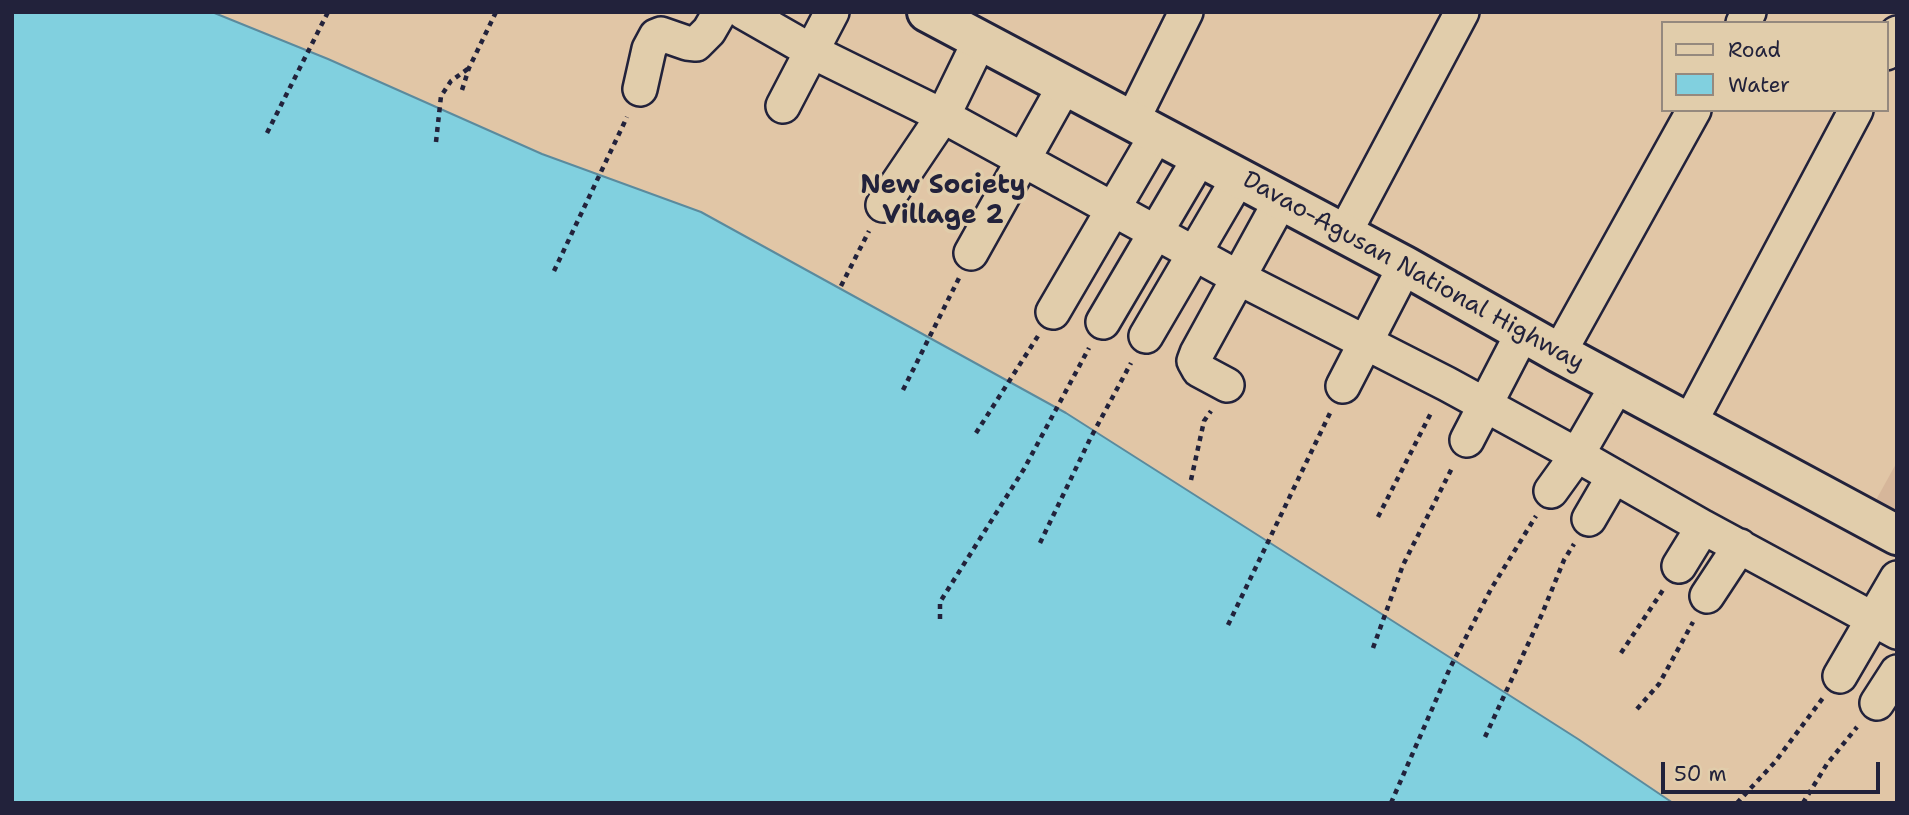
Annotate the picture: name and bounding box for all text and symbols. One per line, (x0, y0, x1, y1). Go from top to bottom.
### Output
legend (1660, 21, 1888, 112)
text: Road (1728, 36, 1781, 64)
text: Water (1728, 71, 1790, 99)
street label: Davao-Agusan National Highway (1237, 166, 1589, 378)
district label: New Society Village 2 (860, 170, 1026, 232)
scale bar (1664, 748, 1883, 792)
text: 50 m (1674, 760, 1727, 788)

